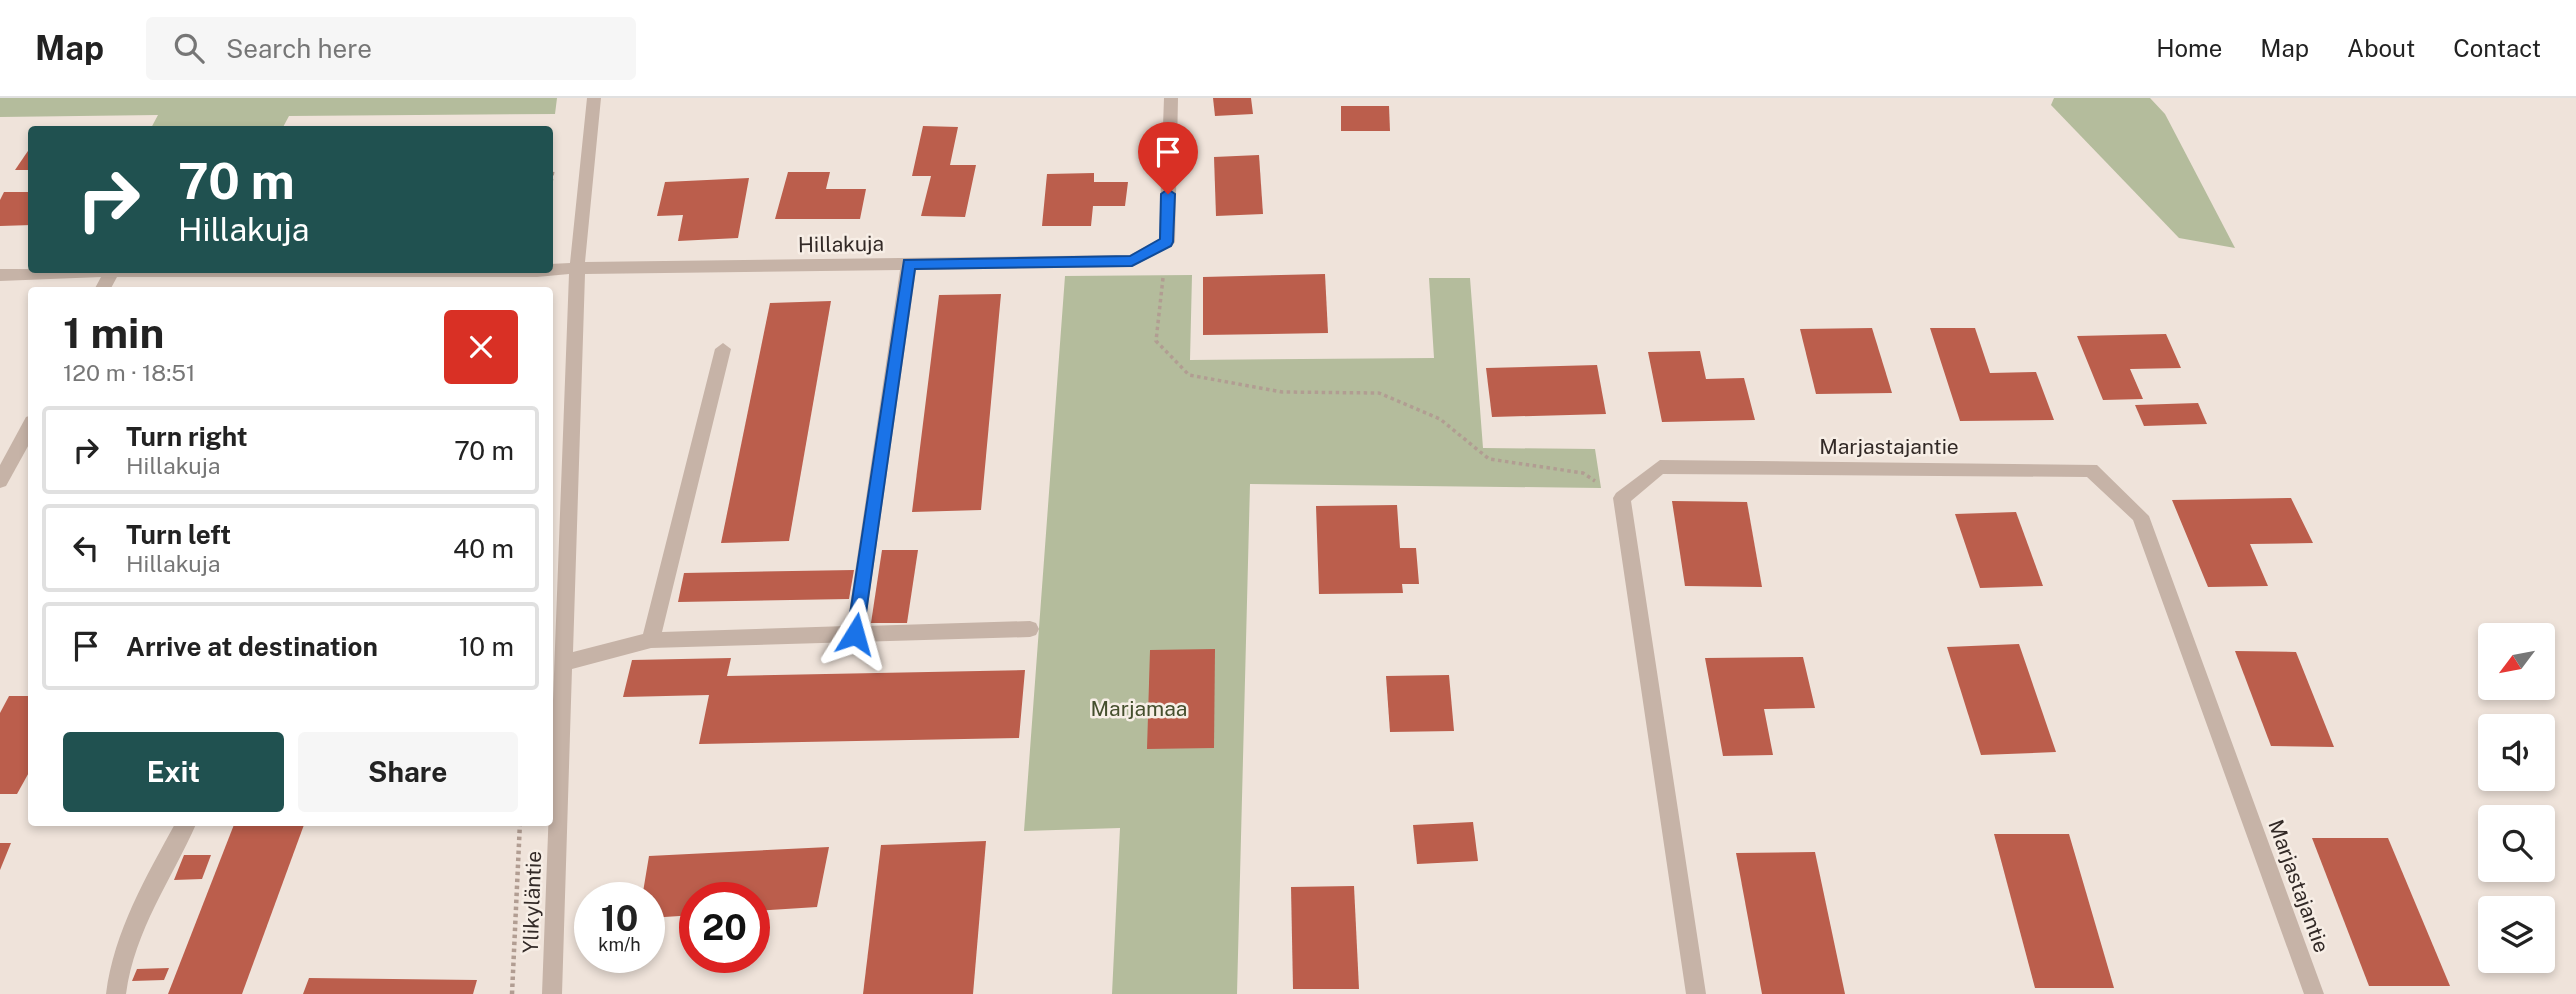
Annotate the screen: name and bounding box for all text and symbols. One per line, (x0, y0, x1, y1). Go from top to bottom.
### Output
search box (146, 17, 636, 80)
text: Map (35, 29, 104, 67)
icon: search (170, 29, 208, 67)
text: Search here (226, 33, 372, 64)
text: Home (2156, 34, 2222, 62)
text: Map (2260, 34, 2309, 62)
text: About (2347, 34, 2415, 62)
text: Contact (2453, 34, 2541, 62)
pin (1138, 122, 1198, 194)
icon: arrive (1149, 133, 1187, 171)
text: 70 m (178, 152, 295, 210)
icon: right (63, 154, 154, 245)
text: Hillakuja (178, 211, 309, 248)
street label: Hillakuja (798, 231, 884, 257)
text: 1 min (63, 308, 164, 357)
button: close (444, 310, 518, 384)
text: 120 m · 18:51 (63, 359, 195, 386)
text: Turn right (126, 421, 248, 452)
icon: right (67, 431, 105, 469)
street label: Marjastajantie (1819, 434, 1959, 459)
text: 70 m (454, 435, 514, 466)
text: Hillakuja (126, 452, 220, 479)
text: Turn left (126, 519, 231, 550)
icon: left (67, 529, 105, 567)
text: 40 m (453, 533, 514, 564)
text: Hillakuja (126, 550, 220, 577)
position arrow (818, 597, 892, 671)
north arrow (2478, 623, 2555, 700)
map controls (2478, 623, 2555, 973)
icon: arrive (67, 627, 105, 665)
text: Arrive at destination (126, 631, 378, 662)
text: 10 m (459, 631, 514, 662)
park label: Marjamaa (1091, 696, 1187, 721)
button: sound (2478, 714, 2555, 791)
button: Exit (63, 732, 284, 812)
button: Share (298, 732, 518, 812)
button: search (2478, 805, 2555, 882)
street label: Marjastajantie (2263, 816, 2335, 956)
street label: Ylikyläntie (518, 850, 546, 954)
speed limit sign: 20 (679, 882, 770, 973)
button: layers (2478, 896, 2555, 973)
text: 10 (601, 898, 638, 939)
text: km/h (598, 934, 641, 955)

